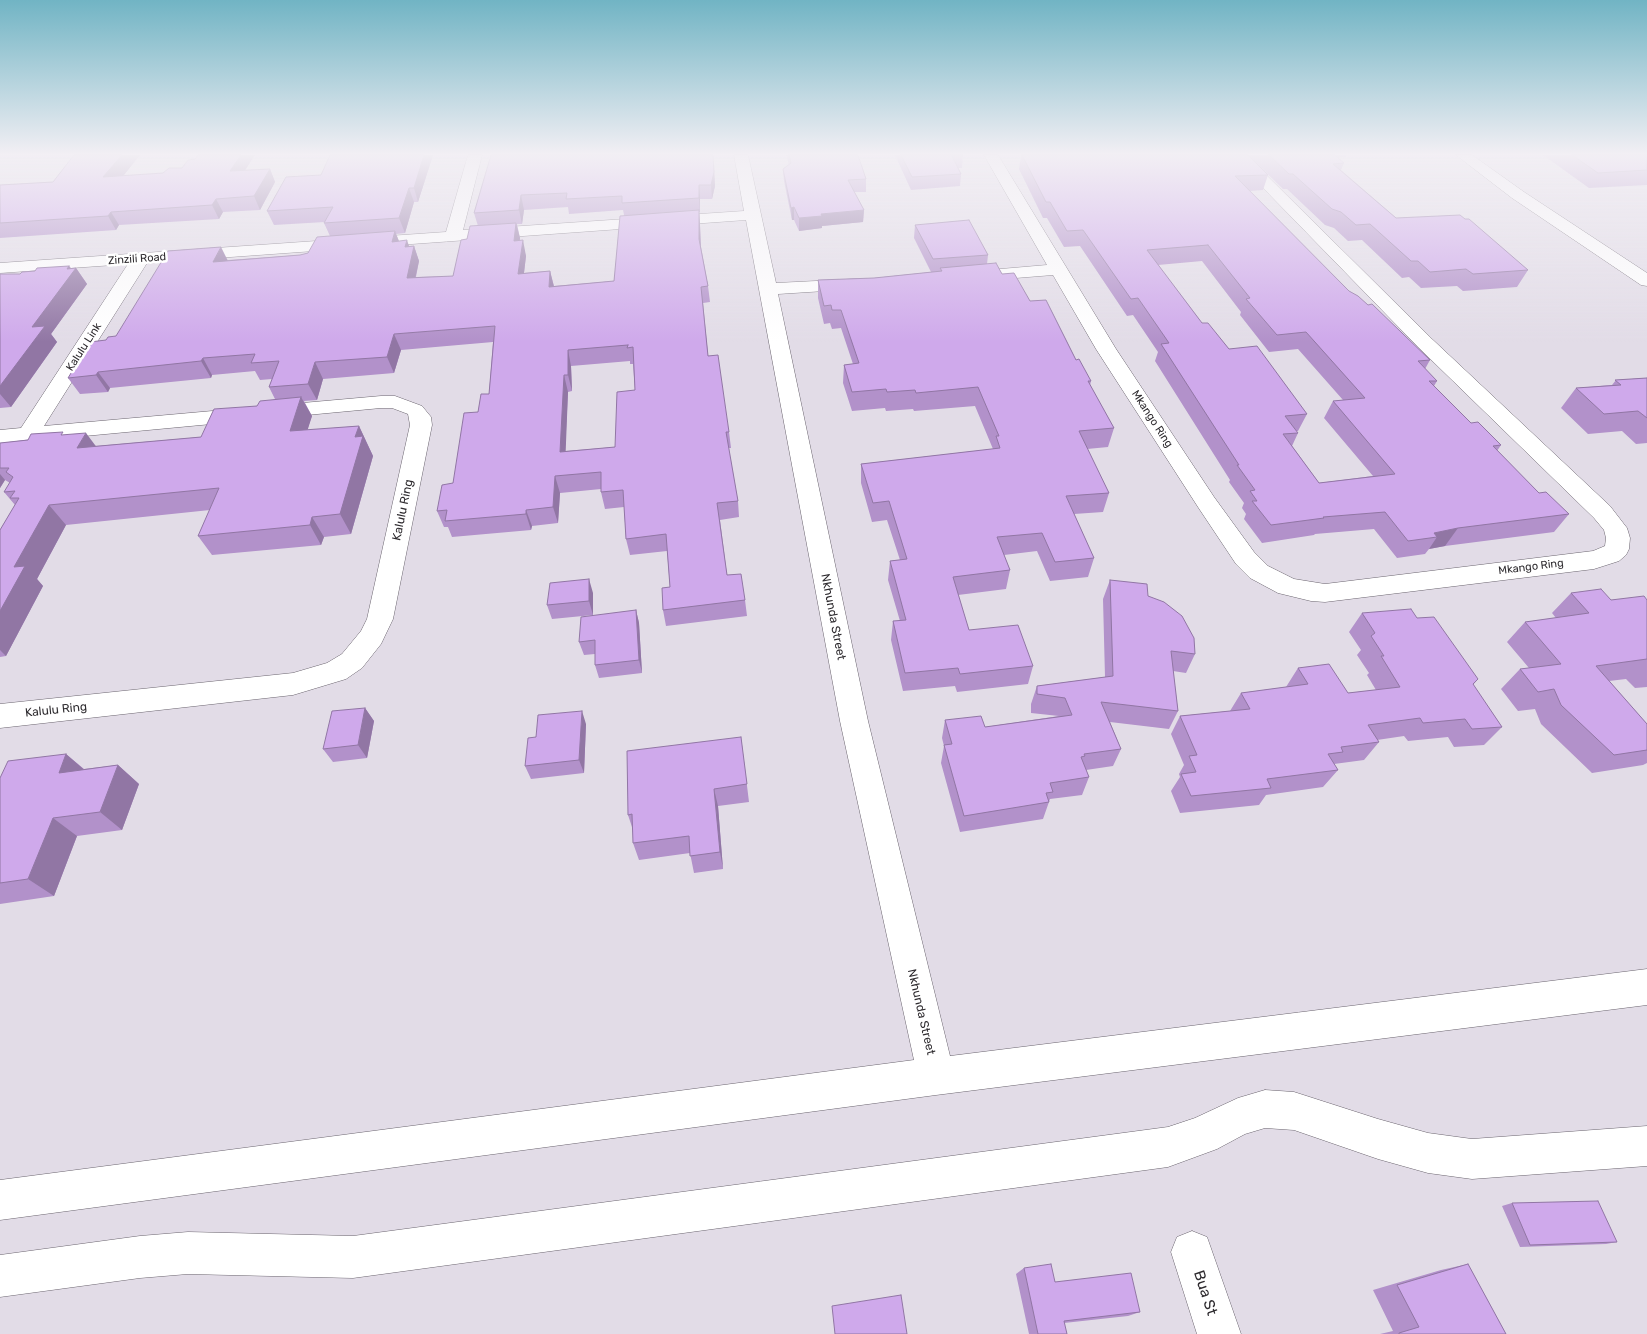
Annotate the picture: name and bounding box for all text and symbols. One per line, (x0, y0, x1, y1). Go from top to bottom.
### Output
street label: Zinzili Road (107, 250, 167, 268)
street label: Kalulu Link (63, 320, 105, 374)
street label: Mkango Ring (1129, 388, 1175, 450)
street label: Kalulu Ring (389, 478, 417, 542)
street label: Mkango Ring (1498, 556, 1564, 578)
street label: Nkhunda Street (818, 573, 848, 661)
street label: Kalulu Ring (24, 700, 88, 720)
street label: Nkhunda Street (904, 968, 938, 1056)
street label: Bua St (1189, 1268, 1221, 1318)

